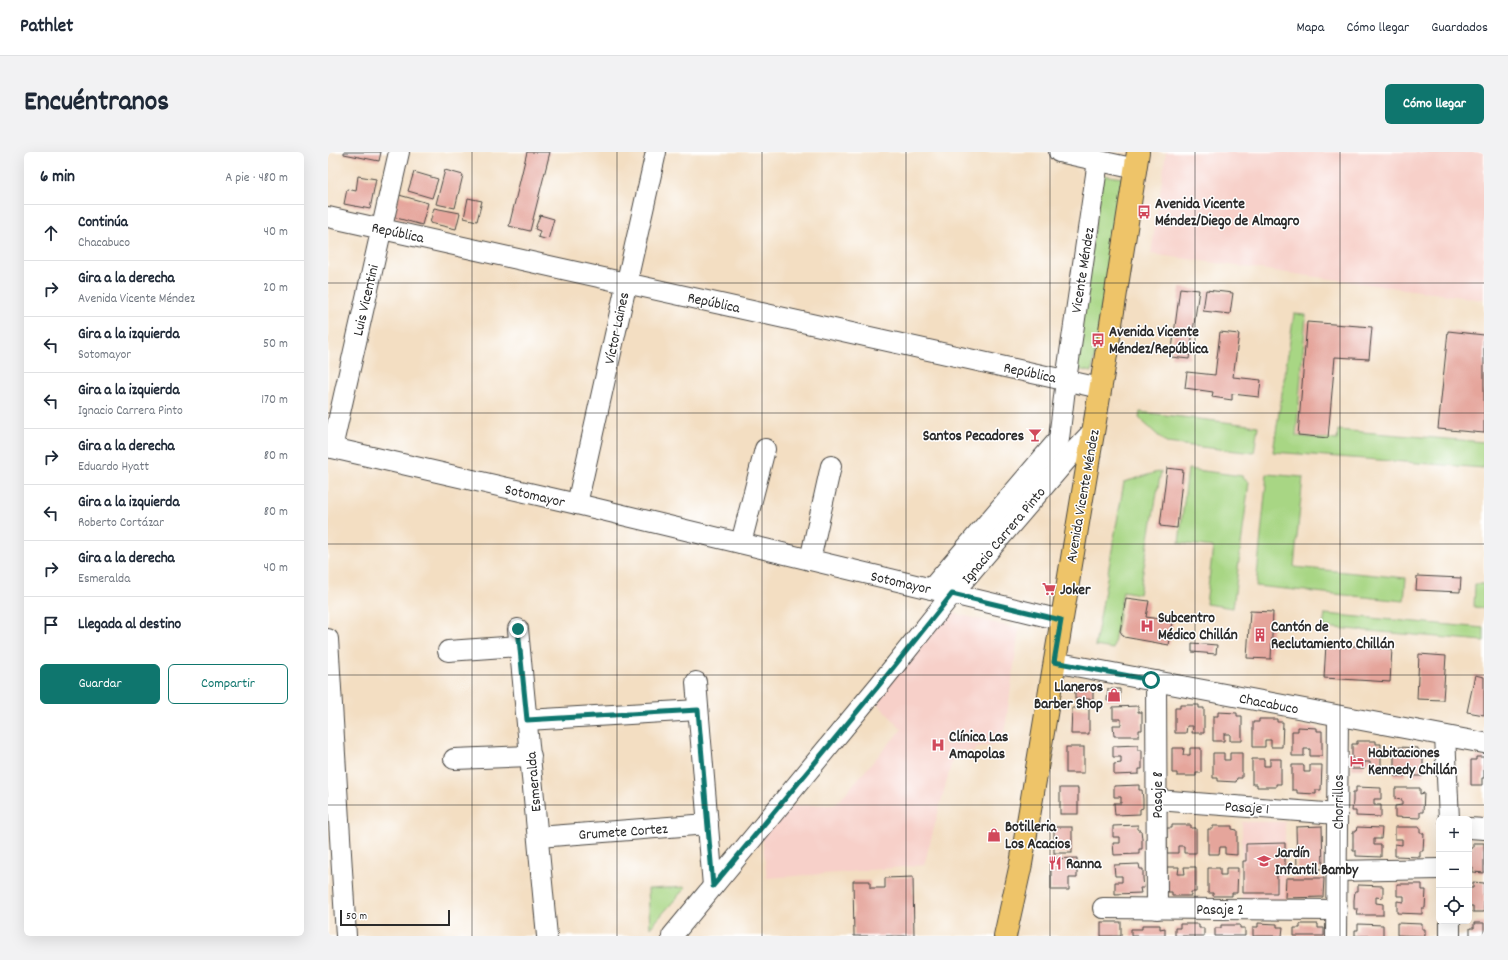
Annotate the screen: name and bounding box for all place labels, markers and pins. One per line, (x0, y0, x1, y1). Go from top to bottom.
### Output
place label: Avenida Vicente Méndez/Diego de Almagro (1155, 194, 1300, 233)
bus stop icon: Avenida Vicente Méndez/Diego de Almagro (1136, 204, 1152, 220)
place label: Avenida Vicente Méndez/República (1109, 322, 1209, 361)
bus stop icon: Avenida Vicente Méndez/República (1090, 332, 1106, 348)
place label: Santos Pecadores (923, 426, 1024, 448)
bar icon: Santos Pecadores (1027, 427, 1043, 443)
place label: Joker (1060, 580, 1091, 602)
supermarket icon: Joker (1041, 581, 1057, 597)
place label: Subcentro Médico Chillán (1158, 608, 1238, 647)
place label: Cantón de Reclutamiento Chillán (1271, 617, 1394, 656)
hospital icon: Subcentro Médico Chillán (1139, 618, 1155, 634)
building icon: Cantón de Reclutamiento Chillán (1252, 627, 1268, 643)
place label: Llaneros Barber Shop (1034, 677, 1103, 716)
shop icon: Llaneros Barber Shop (1106, 687, 1122, 703)
place label: Clínica Las Amapolas (949, 727, 1008, 766)
hospital icon: Clínica Las Amapolas (930, 737, 946, 753)
place label: Habitaciones Kennedy Chillán (1368, 743, 1457, 782)
hotel icon: Habitaciones Kennedy Chillán (1349, 753, 1365, 769)
place label: Botilleria Los Acacios (1005, 817, 1071, 856)
shop icon: Botilleria Los Acacios (986, 827, 1002, 843)
place label: Jardín Infantil Bamby (1275, 843, 1359, 882)
school or university icon: Jardín Infantil Bamby (1256, 853, 1272, 869)
place label: Ranna (1066, 854, 1102, 876)
restaurant icon: Ranna (1047, 855, 1063, 871)

